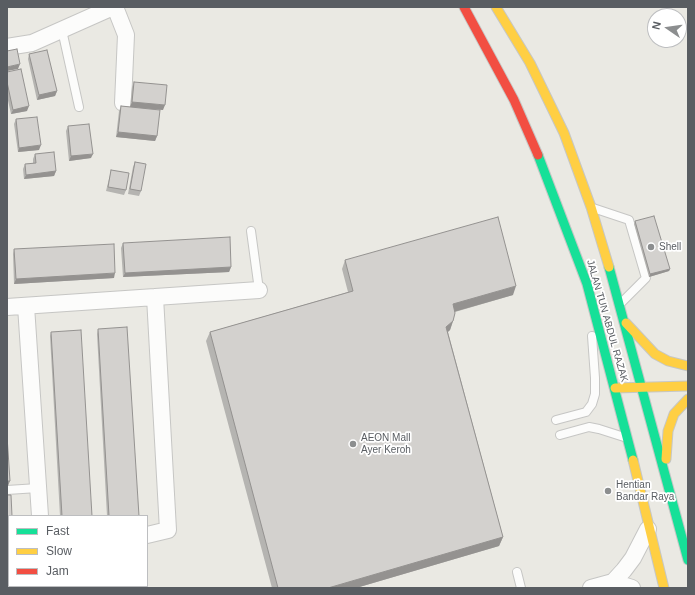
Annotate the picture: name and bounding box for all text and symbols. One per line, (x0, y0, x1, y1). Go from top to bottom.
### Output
north arrow (647, 8, 687, 48)
text: N (650, 20, 663, 31)
place label: Shell (659, 241, 681, 253)
marker: Shell (646, 242, 656, 252)
street label: JALAN TUN ABDUL RAZAK (584, 258, 630, 384)
place label: AEON Mall Ayer Keroh (361, 432, 411, 456)
marker: AEON Mall Ayer Keroh (348, 439, 358, 449)
place label: Hentian Bandar Raya (616, 479, 674, 502)
marker: Hentian Bandar Raya (603, 486, 613, 496)
legend (8, 515, 148, 587)
text: Fast (46, 524, 69, 538)
text: Slow (46, 544, 72, 558)
text: Jam (46, 564, 69, 578)

